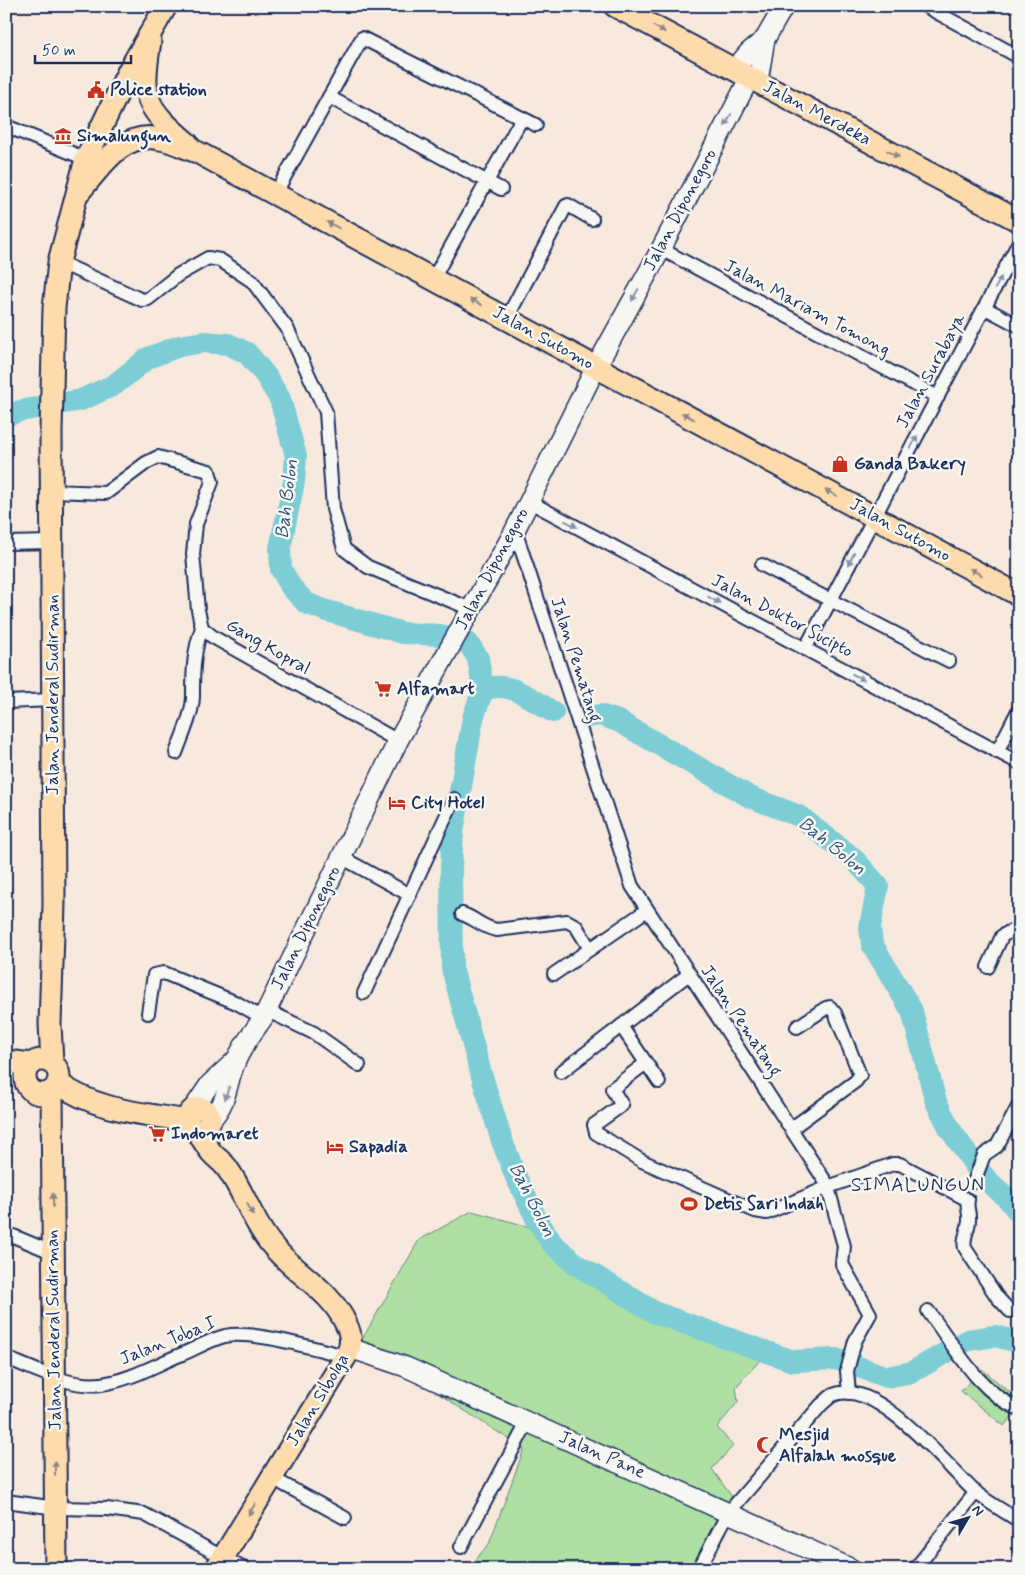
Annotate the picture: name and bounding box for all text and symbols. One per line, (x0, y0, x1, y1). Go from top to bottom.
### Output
one-way arrow (651, 25, 666, 33)
scale bar (35, 32, 131, 64)
text: 50 m (42, 41, 76, 61)
street label: Jalan Merdeka (759, 74, 875, 152)
place label: Police station (110, 78, 207, 102)
public building icon: Police station (86, 80, 106, 100)
one-way arrow (724, 113, 732, 128)
place label: Simalungun (77, 124, 172, 150)
museum icon: Simalungun (53, 126, 73, 146)
street label: Jalan Diponegoro (638, 145, 722, 275)
one-way arrow (887, 149, 900, 158)
one-way arrow (326, 221, 340, 229)
street label: Jalan Mariam Tomong (720, 254, 894, 362)
one-way arrow (994, 276, 1002, 290)
one-way arrow (631, 288, 639, 302)
one-way arrow (469, 297, 483, 306)
street label: Jalan Sutomo (488, 300, 598, 376)
street label: Jalan Surabaya (891, 309, 971, 433)
one-way arrow (680, 412, 695, 420)
one-way arrow (909, 435, 918, 449)
place label: Ganda Bakery (854, 452, 966, 476)
shop icon: Ganda Bakery (830, 454, 850, 474)
water label: Bah Bolon (270, 458, 304, 540)
one-way arrow (824, 489, 838, 497)
street label: Jalan Sutomo (845, 492, 955, 568)
street label: Jalan Diponegoro (450, 504, 534, 634)
one-way arrow (564, 520, 578, 528)
one-way arrow (847, 552, 855, 566)
one-way arrow (969, 568, 983, 576)
street label: Jalan Doktor Sucipto (707, 569, 857, 663)
street label: Jalan Jenderal Sudirman (41, 594, 65, 796)
street label: Jalan Pematang (543, 594, 608, 726)
one-way arrow (707, 596, 722, 604)
street label: Gang Kopral (221, 613, 315, 682)
one-way arrow (850, 673, 865, 681)
place label: Alfamart (397, 677, 475, 701)
supermarket icon: Alfamart (373, 679, 393, 699)
place label: City Hotel (411, 791, 485, 815)
hotel icon: City Hotel (387, 793, 407, 813)
water label: Bah Bolon (793, 811, 871, 881)
street label: Jalan Diponegoro (266, 862, 346, 994)
street label: Jalan Pematang (693, 960, 787, 1083)
one-way arrow (223, 1086, 231, 1101)
place label: Indomaret (171, 1122, 259, 1146)
supermarket icon: Indomaret (147, 1124, 167, 1144)
place label: Sapadia (349, 1135, 408, 1159)
hotel icon: Sapadia (325, 1137, 345, 1157)
water label: Bah Bolon (503, 1159, 561, 1242)
district label: SIMALUNGUN (851, 1173, 985, 1198)
one-way arrow (49, 1192, 57, 1208)
place label: Detis Sari Indah (703, 1192, 824, 1216)
sports icon: Detis Sari Indah (679, 1194, 699, 1214)
one-way arrow (245, 1202, 254, 1216)
street label: Jalan Jenderal Sudirman (40, 1229, 68, 1431)
street label: Jalan Toba I (116, 1311, 220, 1371)
street label: Jalan Sibolga (281, 1349, 355, 1451)
place label: Mesjid Alfalah mosque (779, 1423, 897, 1468)
street label: Jalan Pane (555, 1425, 649, 1485)
mosque icon: Mesjid Alfalah mosque (755, 1435, 775, 1455)
one-way arrow (51, 1459, 59, 1475)
north arrow (942, 1492, 992, 1542)
text: N (967, 1501, 987, 1520)
one-way arrow (248, 1503, 257, 1516)

